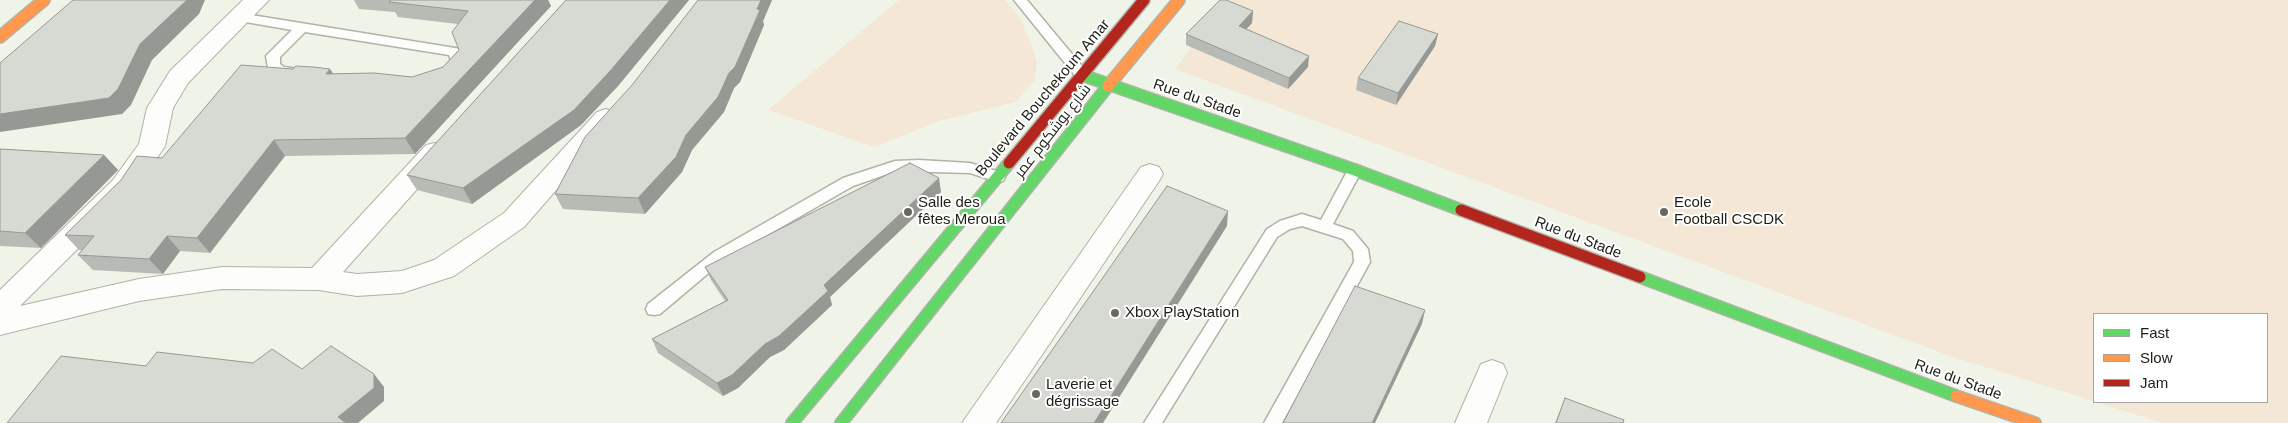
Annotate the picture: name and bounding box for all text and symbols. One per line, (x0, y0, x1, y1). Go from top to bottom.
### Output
street label: Boulevard Bouchekoum Amar (972, 16, 1114, 180)
street label: Rue du Stade (1151, 76, 1243, 122)
street label: شارع بوشكوم عمر (1011, 81, 1095, 181)
place label: Salle des fêtes Meroua (918, 194, 1006, 229)
place label: Ecole Football CSCDK (1674, 194, 1784, 229)
marker: Salle des fêtes Meroua (902, 206, 914, 218)
marker: Ecole Football CSCDK (1658, 206, 1670, 218)
street label: Rue du Stade (1532, 213, 1624, 263)
place label: Xbox PlayStation (1125, 304, 1239, 322)
marker: Xbox PlayStation (1109, 307, 1121, 319)
legend (2093, 313, 2268, 403)
text: Fast (2140, 324, 2169, 341)
text: Slow (2140, 349, 2173, 366)
street label: Rue du Stade (1912, 356, 2004, 404)
text: Jam (2140, 374, 2168, 391)
place label: Laverie et dégrissage (1046, 376, 1119, 411)
marker: Laverie et dégrissage (1030, 388, 1042, 400)

